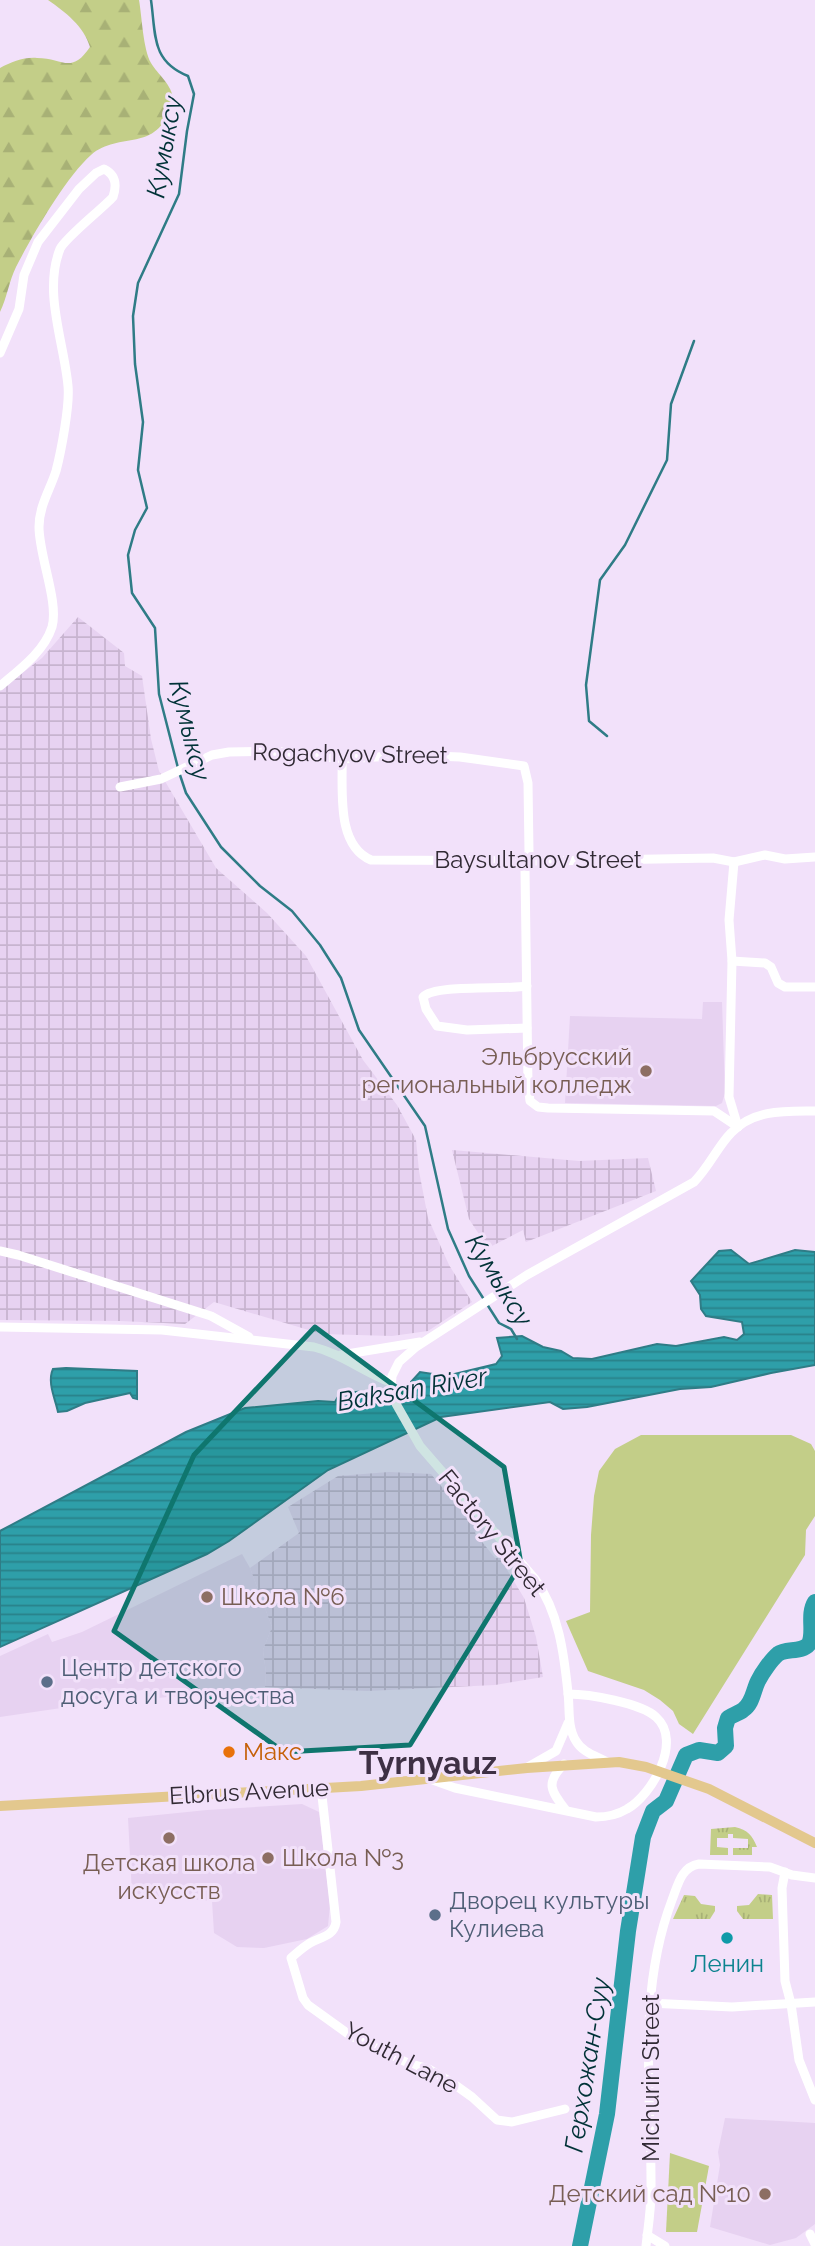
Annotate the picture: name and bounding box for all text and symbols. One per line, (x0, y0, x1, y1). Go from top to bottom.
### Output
water label: Кумыксу (140, 93, 188, 200)
water label: Кумыксу (163, 677, 217, 785)
street label: Rogachyov Street (252, 737, 448, 770)
street label: Baysultanov Street (434, 845, 642, 874)
place label: Эльбрусский региональный колледж (361, 1042, 632, 1099)
marker: Эльбрусский региональный колледж (638, 1063, 654, 1079)
water label: Кумыксу (459, 1229, 540, 1333)
water label: Baksan River (335, 1361, 490, 1417)
street label: Factory Street (433, 1464, 552, 1602)
place label: Школа №6 (221, 1582, 345, 1611)
marker: Школа №6 (199, 1589, 215, 1605)
place label: Центр детского досуга и творчества (61, 1653, 295, 1710)
marker: Центр детского досуга и творчества (39, 1674, 55, 1690)
place label: Макс (243, 1737, 302, 1766)
marker: Макс (221, 1744, 237, 1760)
district label: Tyrnyauz (359, 1744, 497, 1781)
street label: Elbrus Avenue (168, 1773, 330, 1810)
marker: Детская школа искусств (161, 1830, 177, 1846)
place label: Школа №3 (282, 1843, 404, 1872)
place label: Детская школа искусств (83, 1848, 255, 1905)
marker: Школа №3 (260, 1850, 276, 1866)
place label: Дворец культуры Кулиева (449, 1886, 649, 1943)
marker: Дворец культуры Кулиева (427, 1907, 443, 1923)
marker: Ленин (719, 1930, 735, 1946)
place label: Ленин (690, 1949, 764, 1978)
water label: Герхожан-Суу (558, 1975, 616, 2154)
street label: Michurin Street (636, 1994, 665, 2162)
street label: Youth Lane (339, 2015, 463, 2100)
place label: Детский сад №10 (549, 2179, 751, 2208)
marker: Детский сад №10 (757, 2186, 773, 2202)

